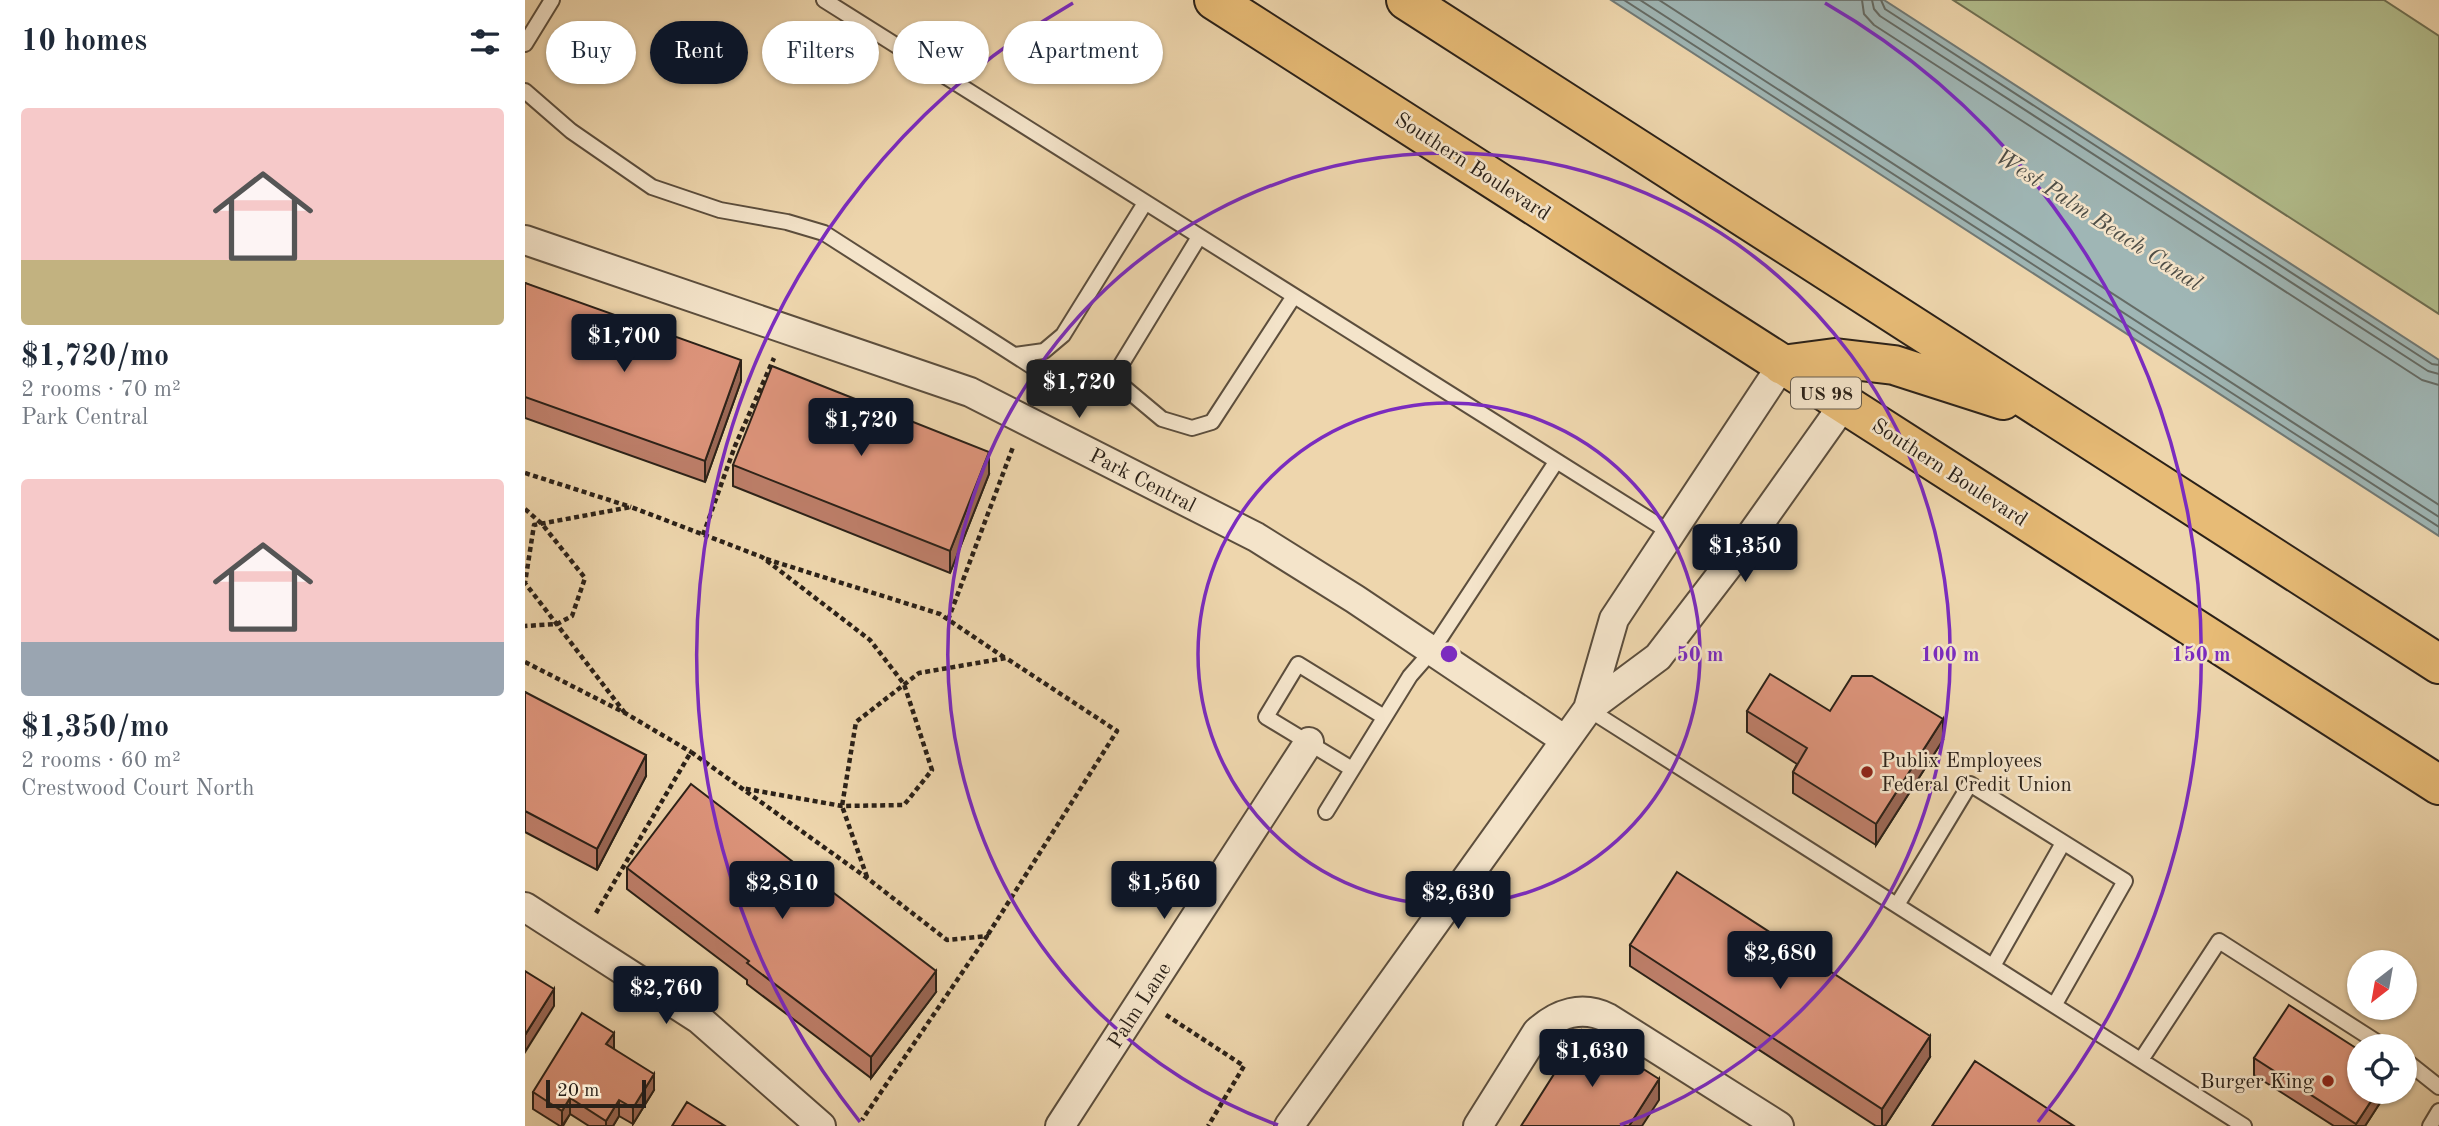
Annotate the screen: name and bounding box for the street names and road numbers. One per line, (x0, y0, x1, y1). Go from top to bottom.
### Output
street label: Southern Boulevard (1391, 109, 1554, 225)
road number: US 98 (1791, 378, 1861, 408)
street label: Southern Boulevard (1868, 415, 2031, 531)
street label: Park Central (1086, 446, 1199, 517)
street label: Palm Lane (1105, 959, 1176, 1052)

